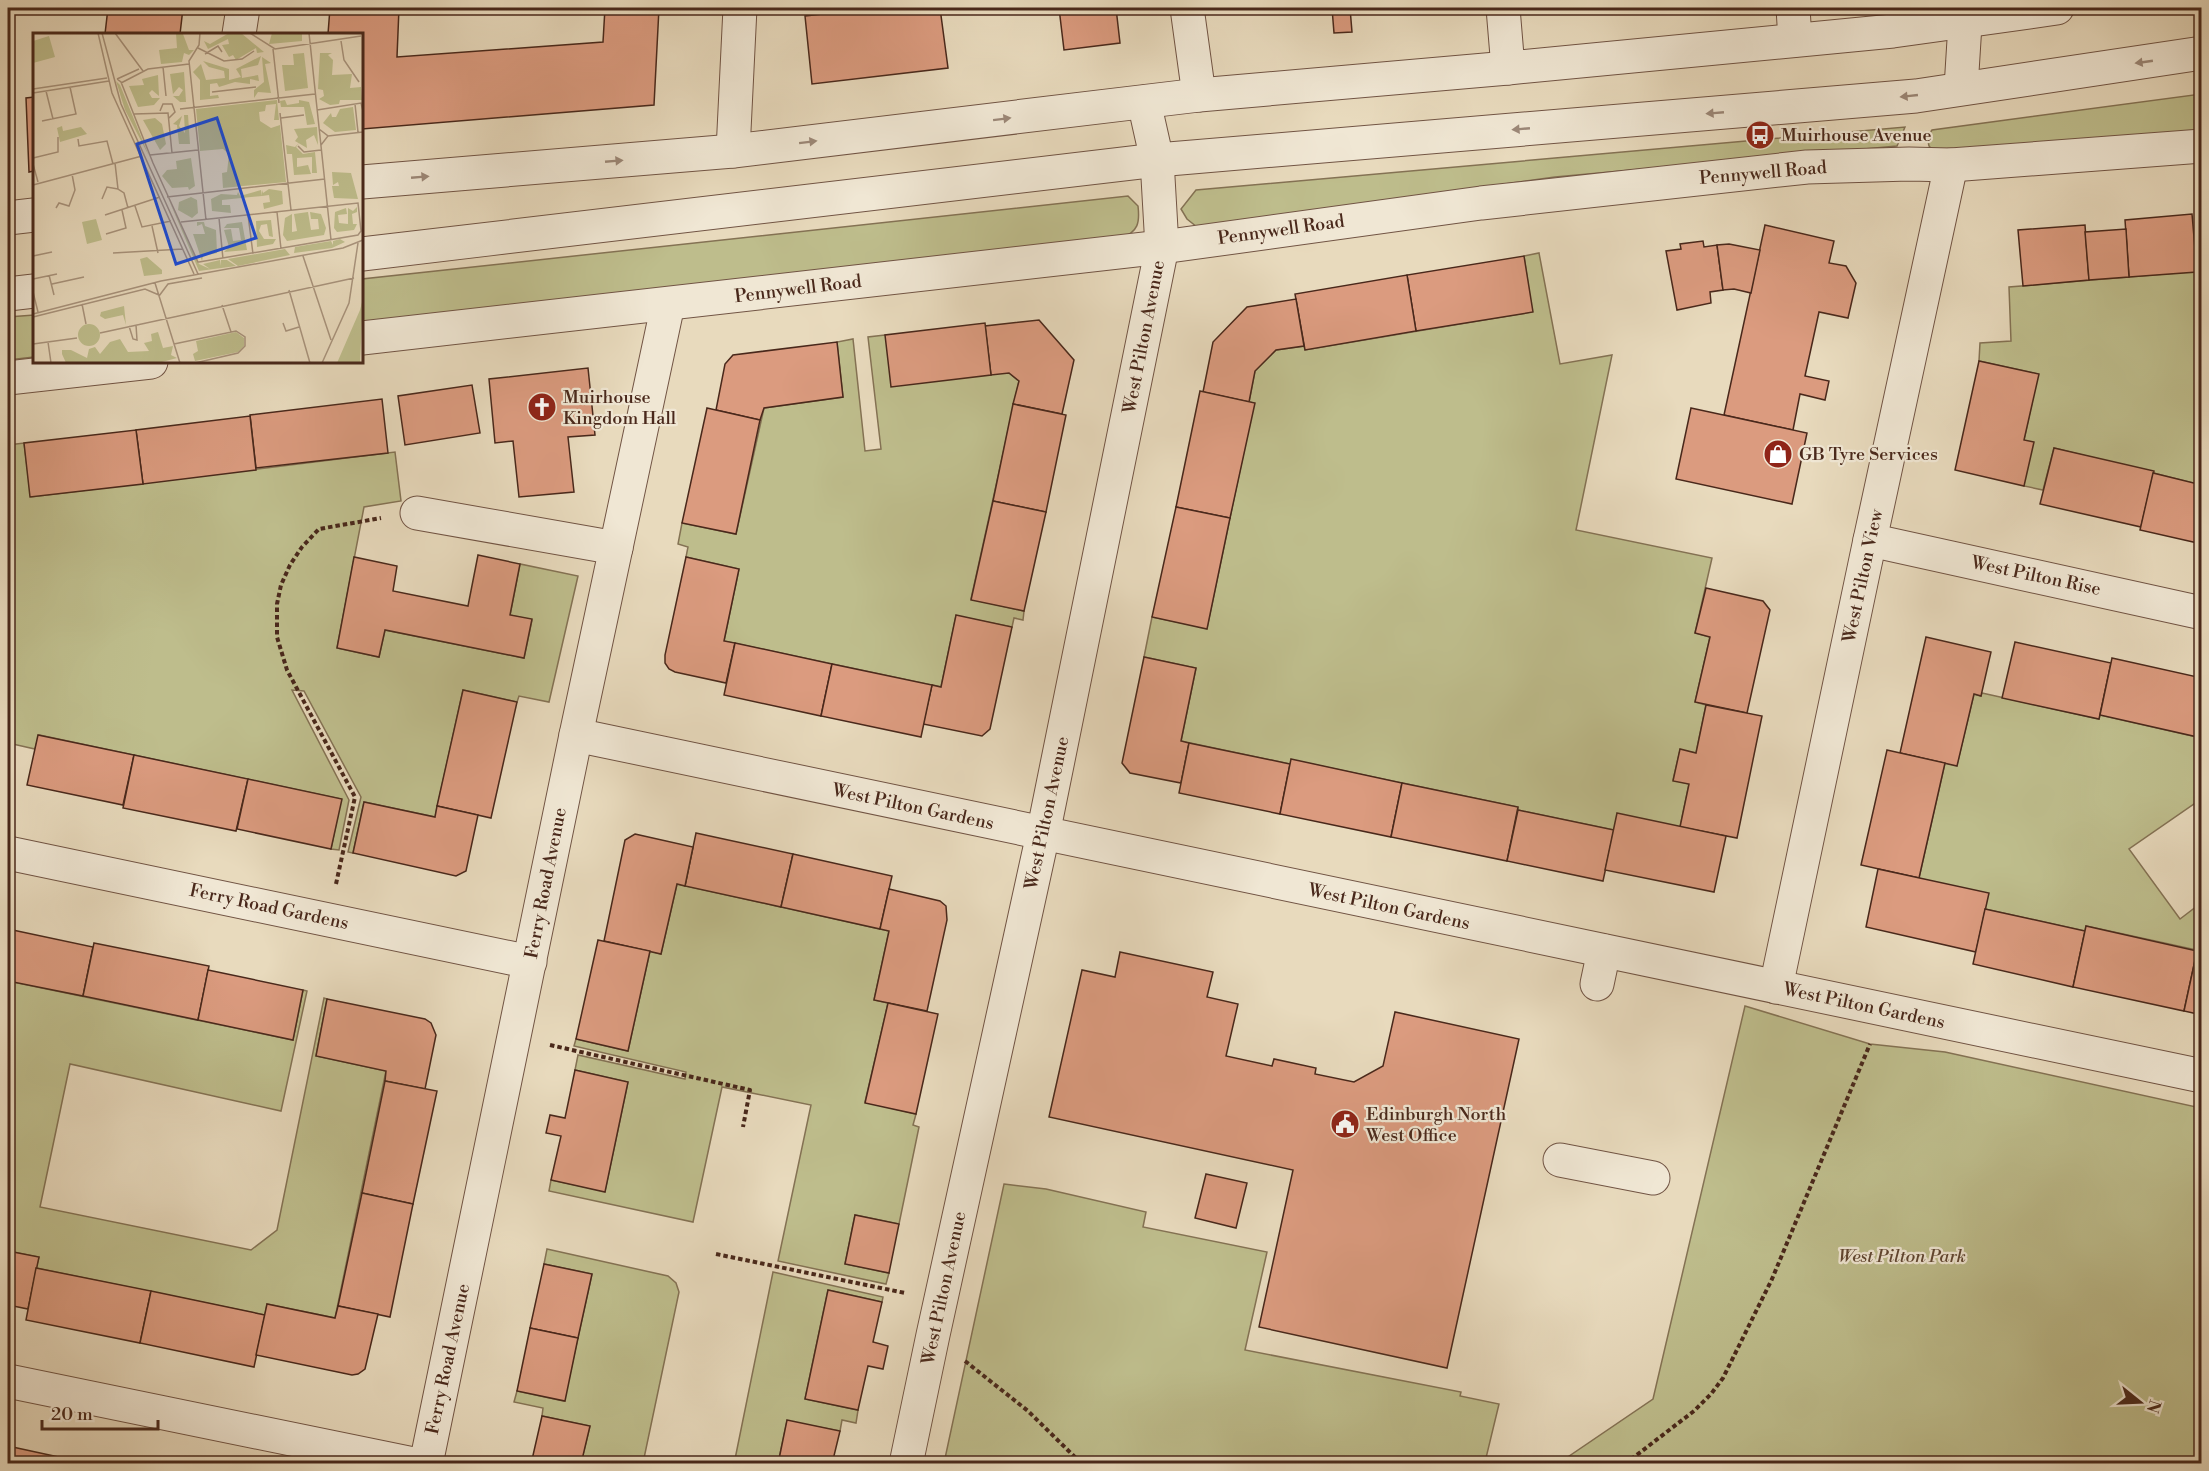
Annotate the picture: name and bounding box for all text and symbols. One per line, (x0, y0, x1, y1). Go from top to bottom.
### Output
inset map (33, 33, 363, 363)
one-way arrow (2134, 57, 2153, 66)
one-way arrow (1900, 91, 1919, 101)
one-way arrow (1705, 108, 1724, 118)
one-way arrow (992, 114, 1011, 124)
bus stop icon: Muirhouse Avenue (1744, 119, 1776, 151)
one-way arrow (1511, 124, 1530, 134)
place label: Muirhouse Avenue (1781, 124, 1932, 147)
one-way arrow (799, 137, 818, 147)
one-way arrow (605, 156, 624, 166)
street label: Pennywell Road (1698, 156, 1828, 190)
one-way arrow (410, 172, 429, 182)
street label: Pennywell Road (1216, 210, 1347, 250)
street label: West Pilton Avenue (1118, 258, 1170, 417)
street label: Pennywell Road (733, 270, 864, 308)
place label: Muirhouse Kingdom Hall (563, 386, 677, 430)
church icon: Muirhouse Kingdom Hall (526, 391, 558, 423)
shop icon: GB Tyre Services (1762, 438, 1794, 470)
place label: GB Tyre Services (1799, 443, 1938, 466)
street label: West Pilton View (1837, 507, 1889, 646)
street label: West Pilton Rise (1968, 551, 2103, 601)
street label: West Pilton Avenue (1019, 734, 1074, 893)
street label: West Pilton Gardens (829, 778, 996, 835)
street label: Ferry Road Avenue (520, 805, 572, 961)
street label: West Pilton Gardens (1305, 878, 1472, 935)
street label: Ferry Road Gardens (187, 879, 351, 935)
street label: West Pilton Gardens (1780, 977, 1947, 1034)
place label: Edinburgh North West Office (1365, 1103, 1506, 1147)
public building icon: Edinburgh North West Office (1329, 1108, 1361, 1140)
street label: West Pilton Avenue (916, 1209, 971, 1368)
park label: West Pilton Park (1838, 1245, 1966, 1268)
street label: Ferry Road Avenue (421, 1282, 475, 1436)
north arrow (2110, 1372, 2170, 1432)
scale bar (42, 1393, 158, 1431)
text: N (2142, 1397, 2165, 1416)
text: 20 m (51, 1403, 93, 1426)

